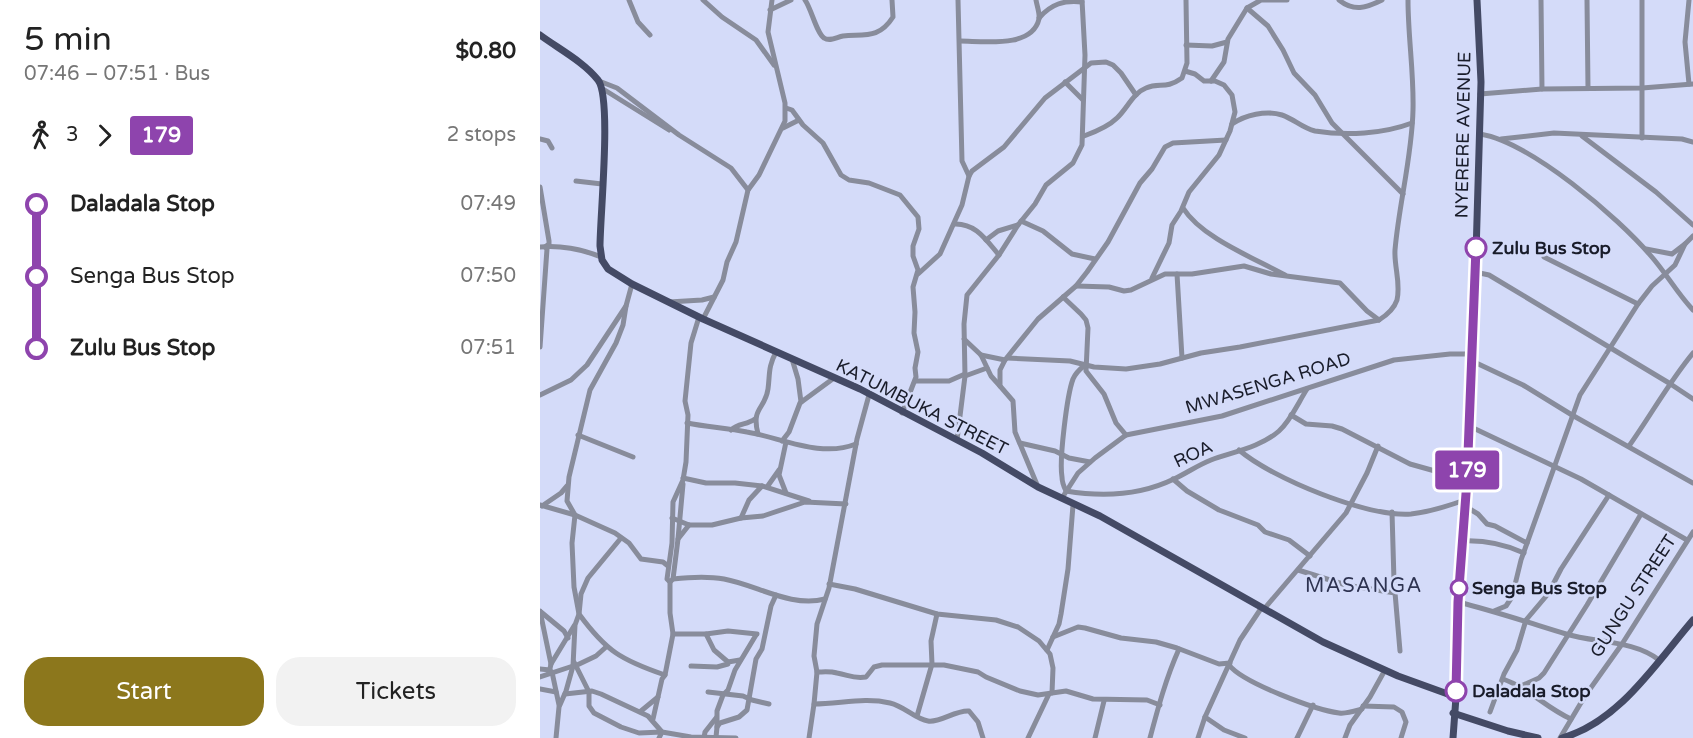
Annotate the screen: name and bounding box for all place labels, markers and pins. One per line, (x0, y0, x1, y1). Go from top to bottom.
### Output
marker: Zulu Bus Stop (1465, 237, 1487, 259)
place label: Zulu Bus Stop (1492, 237, 1611, 259)
place label: Senga Bus Stop (1472, 577, 1607, 599)
marker: Senga Bus Stop (1450, 579, 1468, 597)
marker: Daladala Stop (1445, 680, 1467, 702)
place label: Daladala Stop (1472, 680, 1591, 702)

